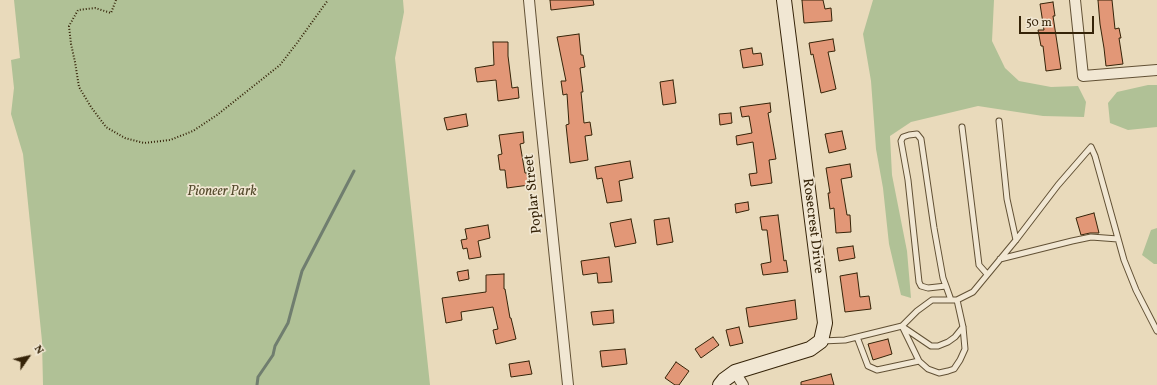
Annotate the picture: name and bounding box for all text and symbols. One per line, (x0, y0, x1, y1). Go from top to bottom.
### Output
scale bar (1021, 8, 1096, 34)
text: 50 m (1026, 15, 1052, 31)
street label: Poplar Street (521, 153, 547, 235)
street label: Rosecrest Drive (798, 177, 826, 275)
park label: Pioneer Park (187, 184, 257, 200)
north arrow (8, 337, 48, 377)
text: N (30, 343, 47, 358)

